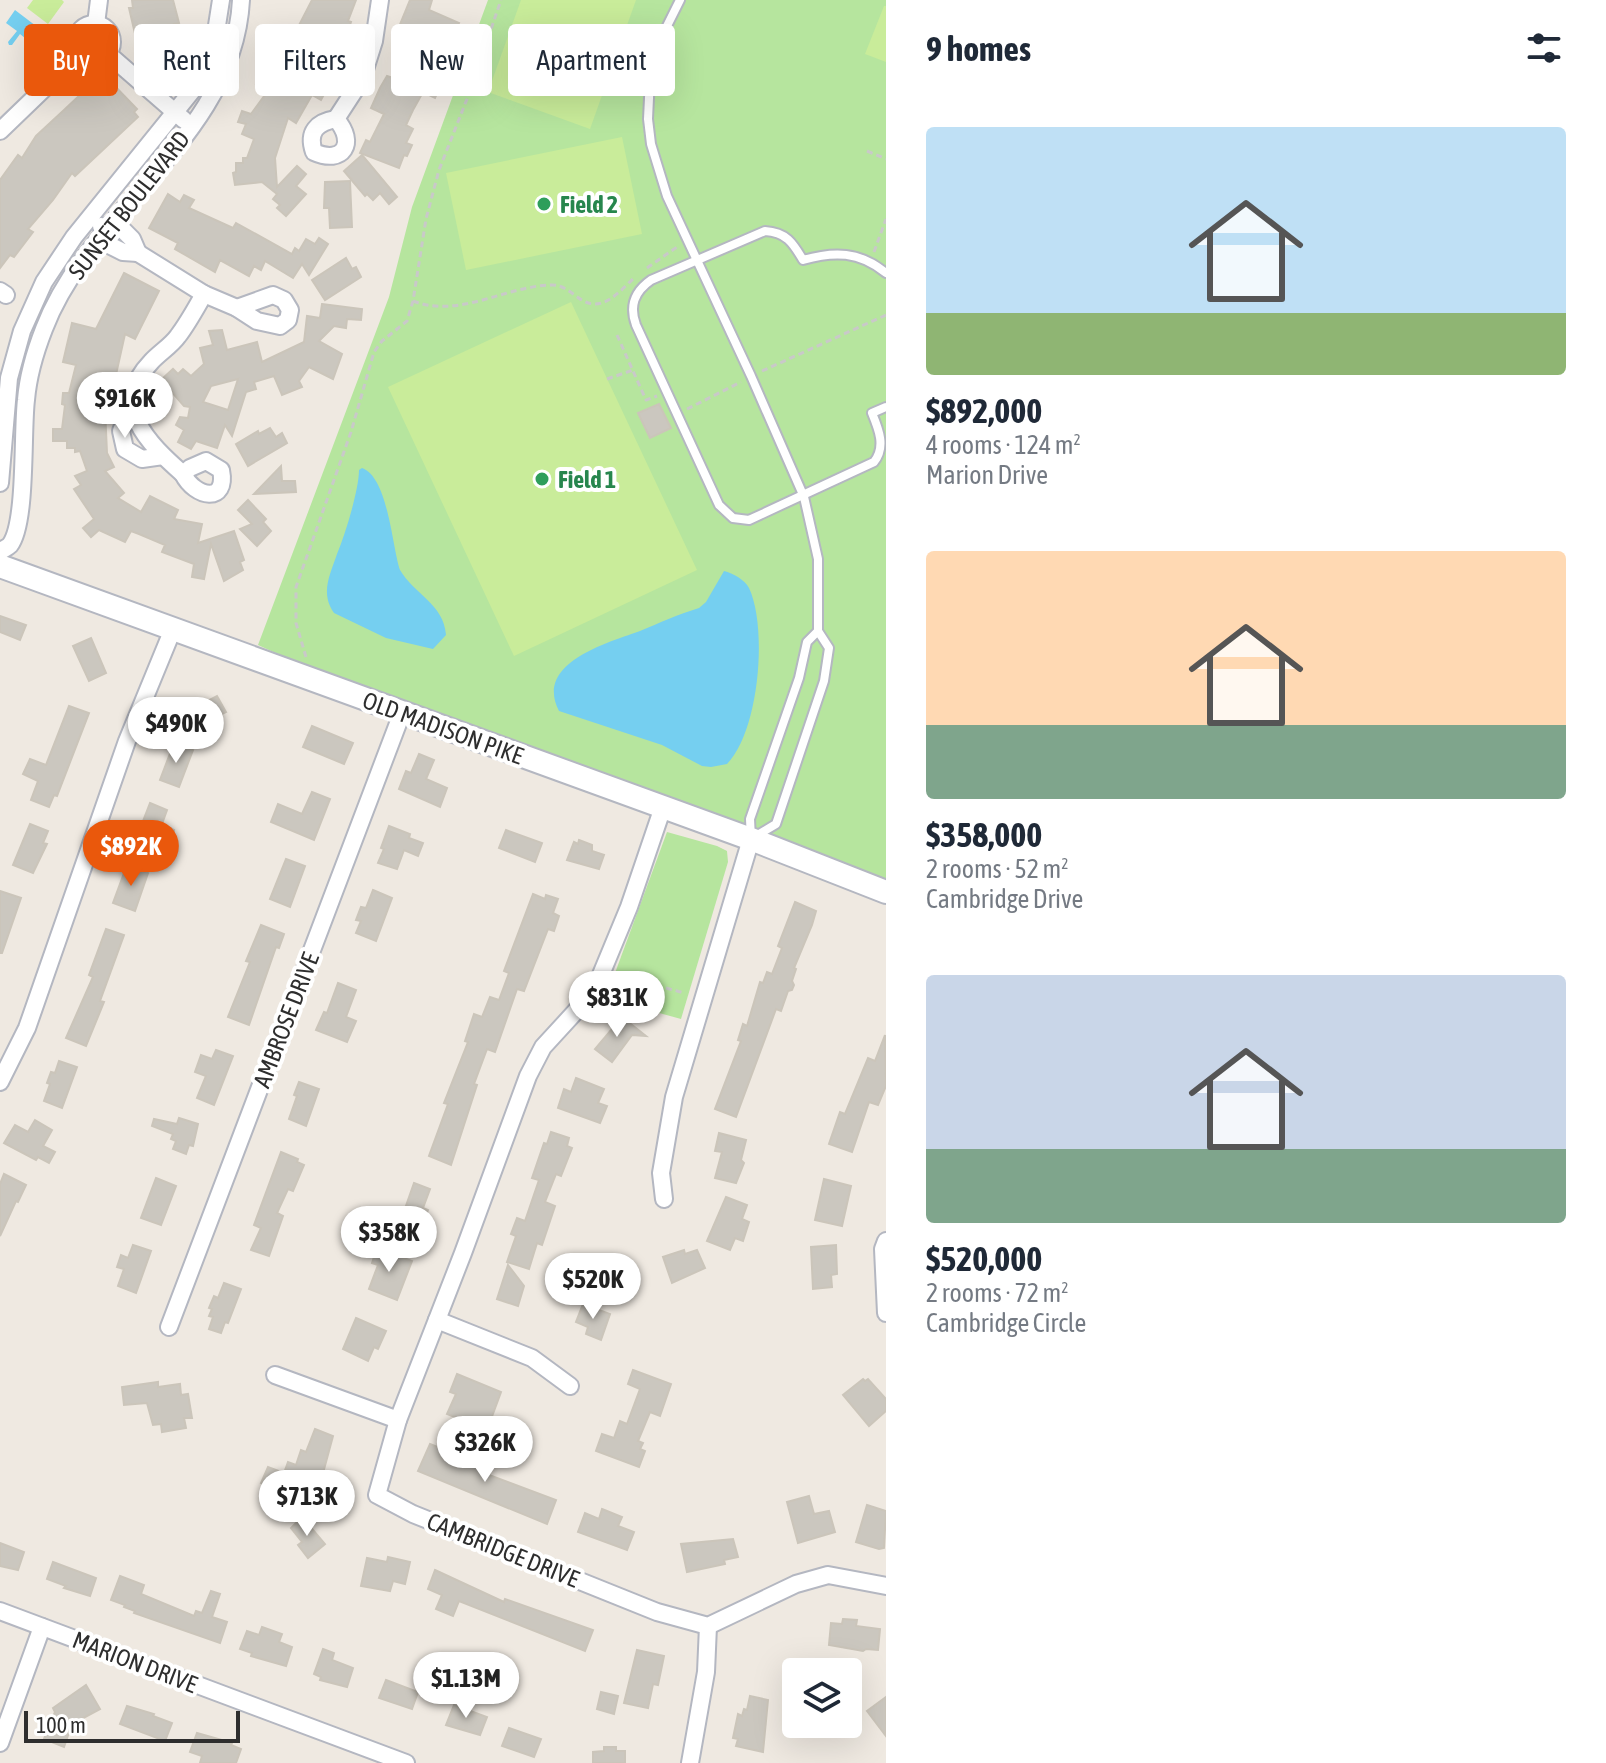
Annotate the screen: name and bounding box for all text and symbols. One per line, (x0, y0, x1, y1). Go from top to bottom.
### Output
chip: Buy (24, 24, 118, 96)
chip: Rent (134, 24, 239, 96)
chip: Filters (255, 24, 375, 96)
chip: New (391, 24, 492, 96)
chip: Apartment (508, 24, 675, 96)
icon: filters (1522, 26, 1566, 70)
text: 9 homes (926, 29, 1031, 68)
street label: SUNSET BOULEVARD (63, 126, 195, 284)
icon: home (1174, 179, 1318, 323)
place label: Field 2 (560, 191, 618, 218)
marker: Field 2 (535, 195, 553, 213)
pin: $916K (69, 372, 181, 440)
text: $916K (95, 383, 155, 413)
text: $892,000 (926, 391, 1042, 430)
text: 4 rooms · 124 m² (926, 430, 1081, 460)
text: Marion Drive (926, 460, 1048, 490)
place label: Field 1 (558, 466, 616, 493)
marker: Field 1 (533, 470, 551, 488)
icon: home (1174, 603, 1318, 747)
street label: OLD MADISON PIKE (359, 686, 527, 770)
pin: $490K (120, 697, 232, 765)
text: $490K (146, 708, 206, 738)
text: $358,000 (926, 815, 1042, 854)
pin: $892K (75, 820, 187, 888)
text: $892K (101, 831, 161, 861)
text: 2 rooms · 52 m² (926, 854, 1068, 884)
text: Cambridge Drive (926, 884, 1083, 914)
street label: AMBROSE DRIVE (248, 949, 324, 1091)
pin: $831K (561, 971, 673, 1039)
text: $831K (587, 982, 647, 1012)
icon: home (1174, 1027, 1318, 1171)
pin: $358K (333, 1206, 445, 1274)
text: $358K (359, 1217, 419, 1247)
text: $520,000 (926, 1239, 1042, 1278)
pin: $520K (537, 1253, 649, 1321)
text: $520K (563, 1264, 623, 1294)
text: 2 rooms · 72 m² (926, 1278, 1068, 1308)
text: Cambridge Circle (926, 1308, 1086, 1338)
pin: $326K (429, 1416, 541, 1484)
text: $326K (455, 1427, 515, 1457)
pin: $713K (251, 1470, 363, 1538)
text: $713K (277, 1481, 337, 1511)
street label: CAMBRIDGE DRIVE (423, 1507, 583, 1593)
street label: MARION DRIVE (69, 1626, 201, 1698)
pin: $1.13M (401, 1652, 531, 1720)
map controls (782, 1658, 862, 1738)
button: layers (782, 1658, 862, 1738)
text: $1.13M (431, 1663, 501, 1693)
scale bar (24, 1707, 240, 1743)
text: 100 m (36, 1712, 86, 1738)

